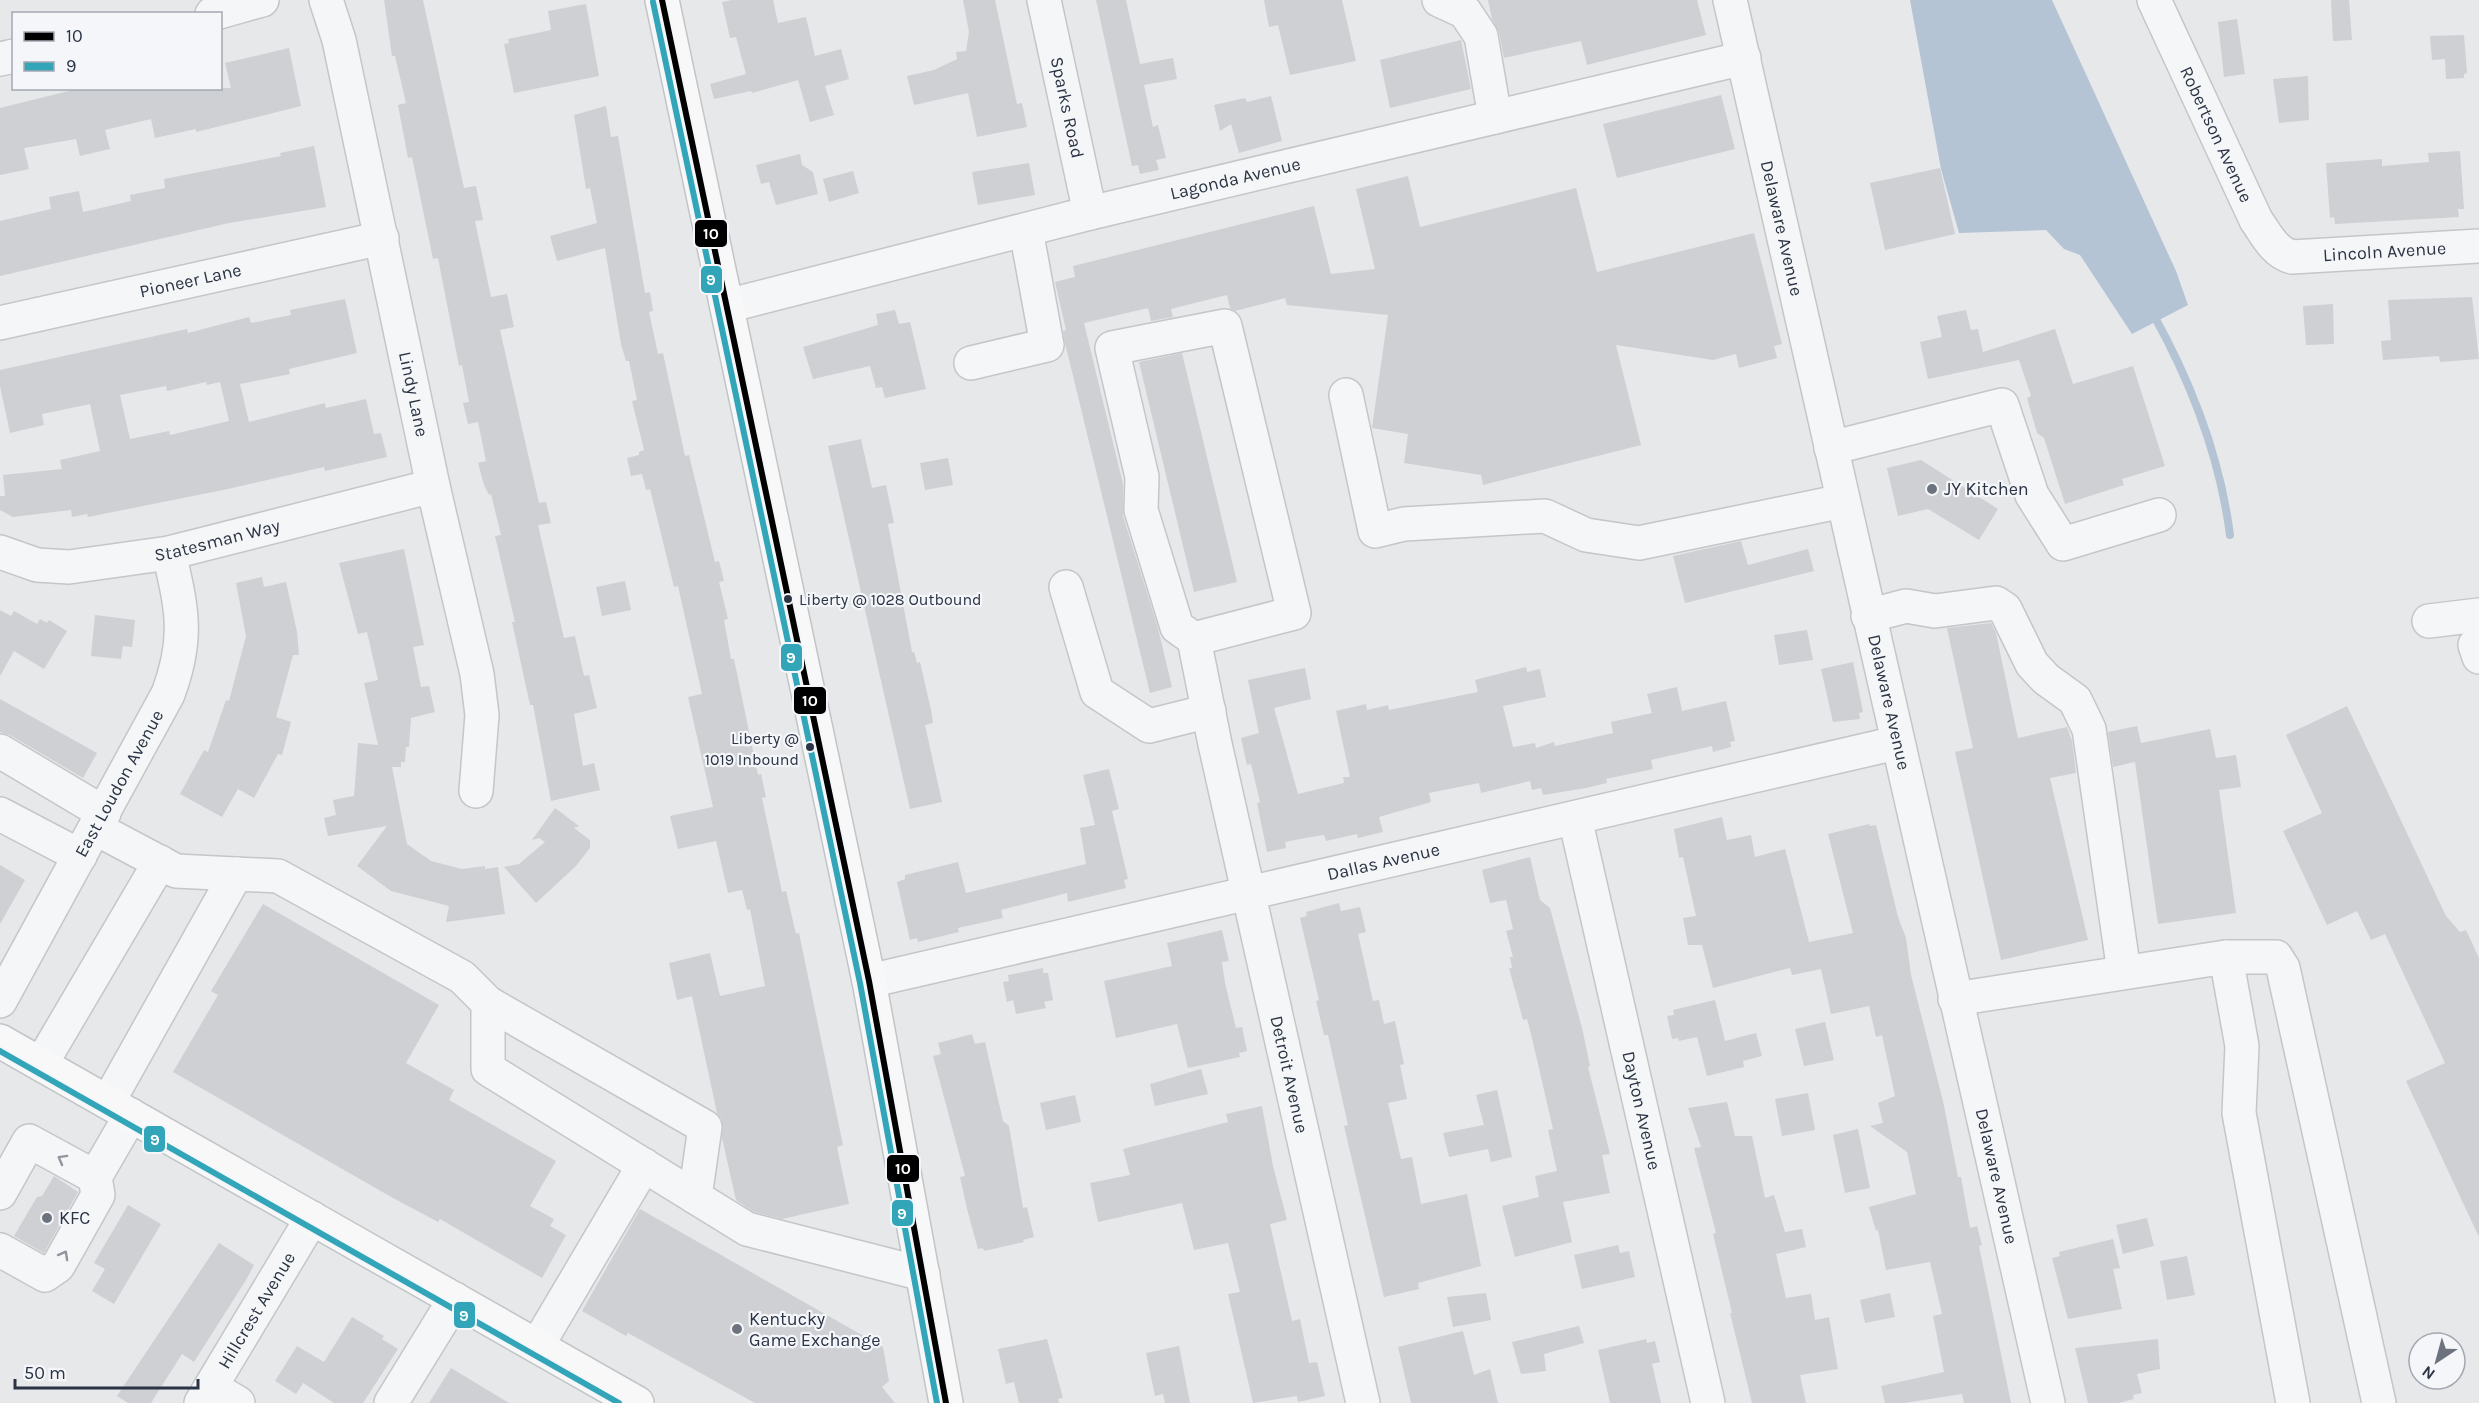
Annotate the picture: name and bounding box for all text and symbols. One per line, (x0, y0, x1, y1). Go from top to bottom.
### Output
legend (12, 12, 222, 90)
text: 10 (66, 25, 83, 47)
text: 9 (66, 55, 76, 77)
street label: Sparks Road (1046, 55, 1089, 160)
street label: Robertson Avenue (2175, 63, 2257, 206)
street label: Lagonda Avenue (1168, 152, 1303, 205)
street label: Delaware Avenue (1756, 158, 1808, 298)
line badge: 10 (694, 219, 728, 248)
text: 10 (703, 224, 719, 243)
street label: Lincoln Avenue (2322, 237, 2447, 266)
street label: Pioneer Lane (137, 259, 243, 303)
line badge: 9 (700, 265, 723, 294)
text: 9 (706, 270, 716, 289)
street label: Lindy Lane (394, 350, 433, 439)
place label: JY Kitchen (1944, 478, 2029, 500)
marker: JY Kitchen (1925, 482, 1939, 496)
street label: Statesman Way (153, 514, 283, 566)
place label: Liberty @ 1028 Outbound (799, 590, 982, 609)
marker: Liberty @ 1028 Outbound (782, 593, 794, 605)
street label: Delaware Avenue (1863, 632, 1915, 772)
line badge: 9 (780, 643, 803, 672)
text: 9 (786, 648, 796, 667)
line badge: 10 (793, 686, 827, 715)
text: 10 (802, 691, 818, 710)
street label: East Loudon Avenue (70, 706, 168, 861)
place label: Liberty @ 1019 Inbound (705, 729, 799, 769)
marker: Liberty @ 1019 Inbound (804, 741, 816, 753)
street label: Dallas Avenue (1325, 838, 1442, 885)
street label: Detroit Avenue (1265, 1013, 1313, 1135)
street label: Dayton Avenue (1617, 1049, 1666, 1172)
street label: Delaware Avenue (1971, 1106, 2023, 1246)
line badge: 9 (143, 1125, 166, 1153)
text: 9 (150, 1130, 160, 1149)
line badge: 10 (886, 1154, 920, 1183)
one-way arrow (57, 1155, 68, 1166)
text: 10 (895, 1159, 911, 1178)
line badge: 9 (891, 1199, 914, 1227)
text: 9 (897, 1204, 907, 1223)
place label: KFC (59, 1207, 90, 1229)
marker: KFC (40, 1211, 54, 1225)
street label: Hillcrest Avenue (213, 1248, 300, 1373)
one-way arrow (57, 1251, 68, 1262)
line badge: 9 (453, 1301, 476, 1329)
text: 9 (459, 1306, 469, 1325)
place label: Kentucky Game Exchange (749, 1308, 881, 1351)
marker: Kentucky Game Exchange (730, 1322, 744, 1336)
north arrow (2407, 1331, 2467, 1391)
scale bar (15, 1352, 198, 1390)
text: 50 m (24, 1362, 66, 1384)
text: N (2418, 1362, 2439, 1384)

